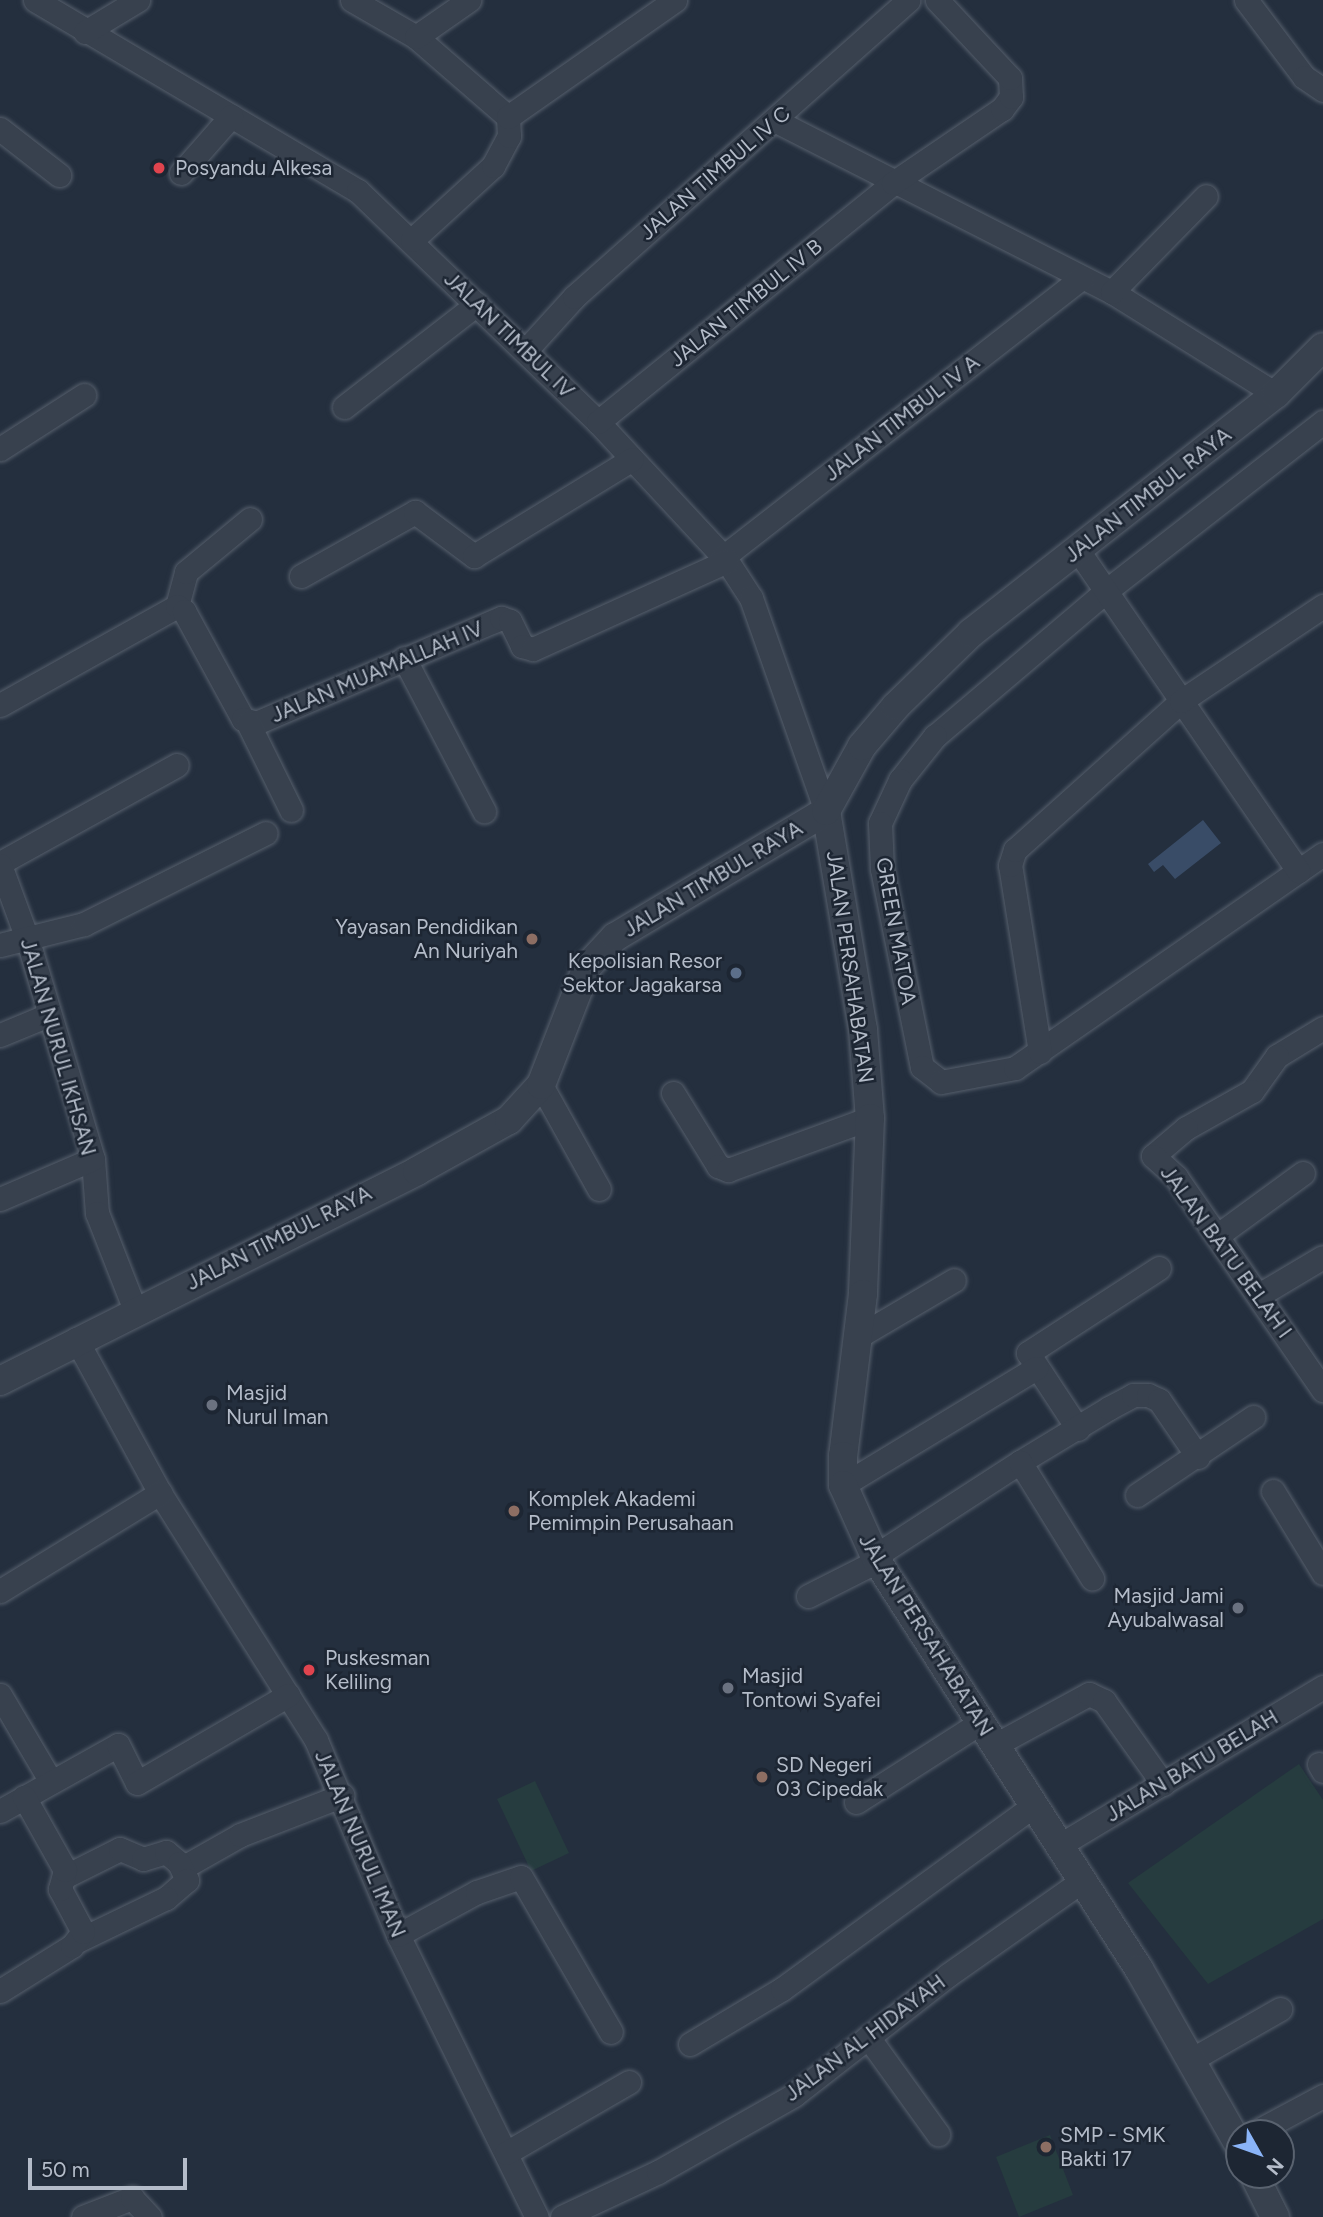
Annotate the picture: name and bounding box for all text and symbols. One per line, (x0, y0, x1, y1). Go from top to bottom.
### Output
street label: JALAN TIMBUL IV C (635, 101, 795, 245)
place label: Posyandu Alkesa (175, 155, 332, 181)
marker: Posyandu Alkesa (149, 158, 169, 178)
street label: JALAN TIMBUL IV B (665, 234, 827, 372)
street label: JALAN TIMBUL IV (439, 267, 579, 403)
street label: JALAN TIMBUL IV A (819, 350, 985, 486)
street label: JALAN TIMBUL RAYA (1060, 422, 1236, 568)
street label: JALAN MUAMALLAH IV (267, 616, 487, 728)
street label: JALAN TIMBUL RAYA (619, 816, 807, 942)
street label: JALAN PERSAHABATAN (821, 849, 879, 1085)
street label: GREEN MATOA (871, 855, 921, 1007)
place label: Yayasan Pendidikan An Nuriyah (335, 914, 518, 964)
marker: Yayasan Pendidikan An Nuriyah (524, 931, 540, 947)
street label: JALAN NURUL IKHSAN (15, 936, 101, 1158)
place label: Kepolisian Resor Sektor Jagakarsa (562, 948, 722, 998)
marker: Kepolisian Resor Sektor Jagakarsa (728, 965, 744, 981)
street label: JALAN BATU BELAH I (1155, 1161, 1297, 1343)
street label: JALAN TIMBUL RAYA (182, 1180, 376, 1296)
place label: Masjid Nurul Iman (226, 1380, 329, 1430)
marker: Masjid Nurul Iman (204, 1397, 220, 1413)
place label: Komplek Akademi Pemimpin Perusahaan (528, 1486, 734, 1536)
marker: Komplek Akademi Pemimpin Perusahaan (506, 1503, 522, 1519)
street label: JALAN PERSAHABATAN (853, 1529, 999, 1741)
place label: Masjid Jami Ayubalwasal (1108, 1583, 1224, 1633)
marker: Masjid Jami Ayubalwasal (1230, 1600, 1246, 1616)
place label: Puskesman Keliling (325, 1645, 430, 1695)
marker: Puskesman Keliling (299, 1660, 319, 1680)
place label: Masjid Tontowi Syafei (742, 1663, 881, 1713)
marker: Masjid Tontowi Syafei (720, 1680, 736, 1696)
street label: JALAN BATU BELAH (1101, 1705, 1283, 1827)
street label: JALAN NURUL IMAN (309, 1747, 411, 1941)
place label: SD Negeri 03 Cipedak (776, 1752, 883, 1802)
marker: SD Negeri 03 Cipedak (754, 1769, 770, 1785)
street label: JALAN AL HIDAYAH (780, 1969, 950, 2107)
north arrow (1225, 2119, 1295, 2189)
place label: SMP - SMK Bakti 17 (1060, 2122, 1165, 2172)
marker: SMP - SMK Bakti 17 (1038, 2139, 1054, 2155)
scale bar (32, 2144, 191, 2188)
text: N (1261, 2154, 1288, 2180)
text: 50 m (41, 2157, 90, 2182)

